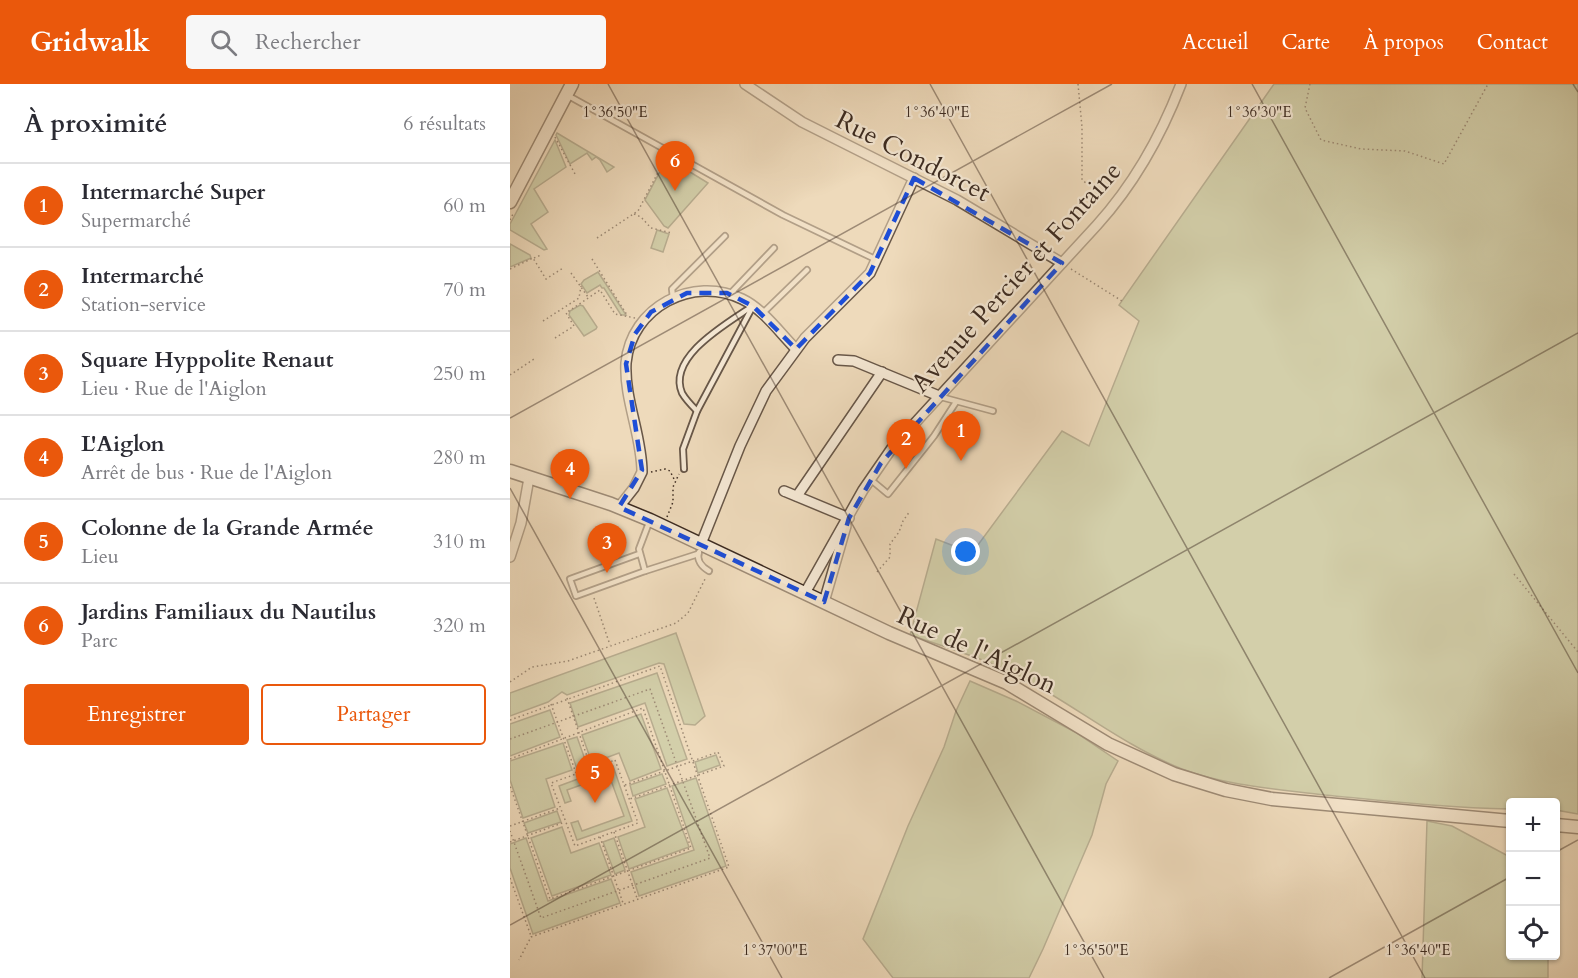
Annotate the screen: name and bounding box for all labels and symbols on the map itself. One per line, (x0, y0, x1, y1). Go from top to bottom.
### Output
text: 1°36'50"E (583, 102, 647, 122)
street label: Rue Condorcet (830, 102, 996, 210)
text: 1°36'40"E (905, 102, 969, 122)
text: 1°36'30"E (1227, 102, 1291, 122)
pin: 6 (656, 141, 694, 191)
street label: Avenue Percier et Fontaine (903, 154, 1129, 400)
pin: 1 (942, 412, 980, 461)
pin: 2 (886, 420, 926, 469)
pin: 4 (550, 450, 590, 499)
pin: 3 (588, 524, 626, 573)
your location (951, 537, 980, 566)
street label: Rue de l'Aiglon (892, 598, 1063, 702)
pin: 5 (576, 754, 614, 803)
text: 1°37'00"E (743, 940, 807, 960)
text: 1°36'50"E (1064, 940, 1128, 960)
text: 1°36'40"E (1386, 940, 1450, 960)

